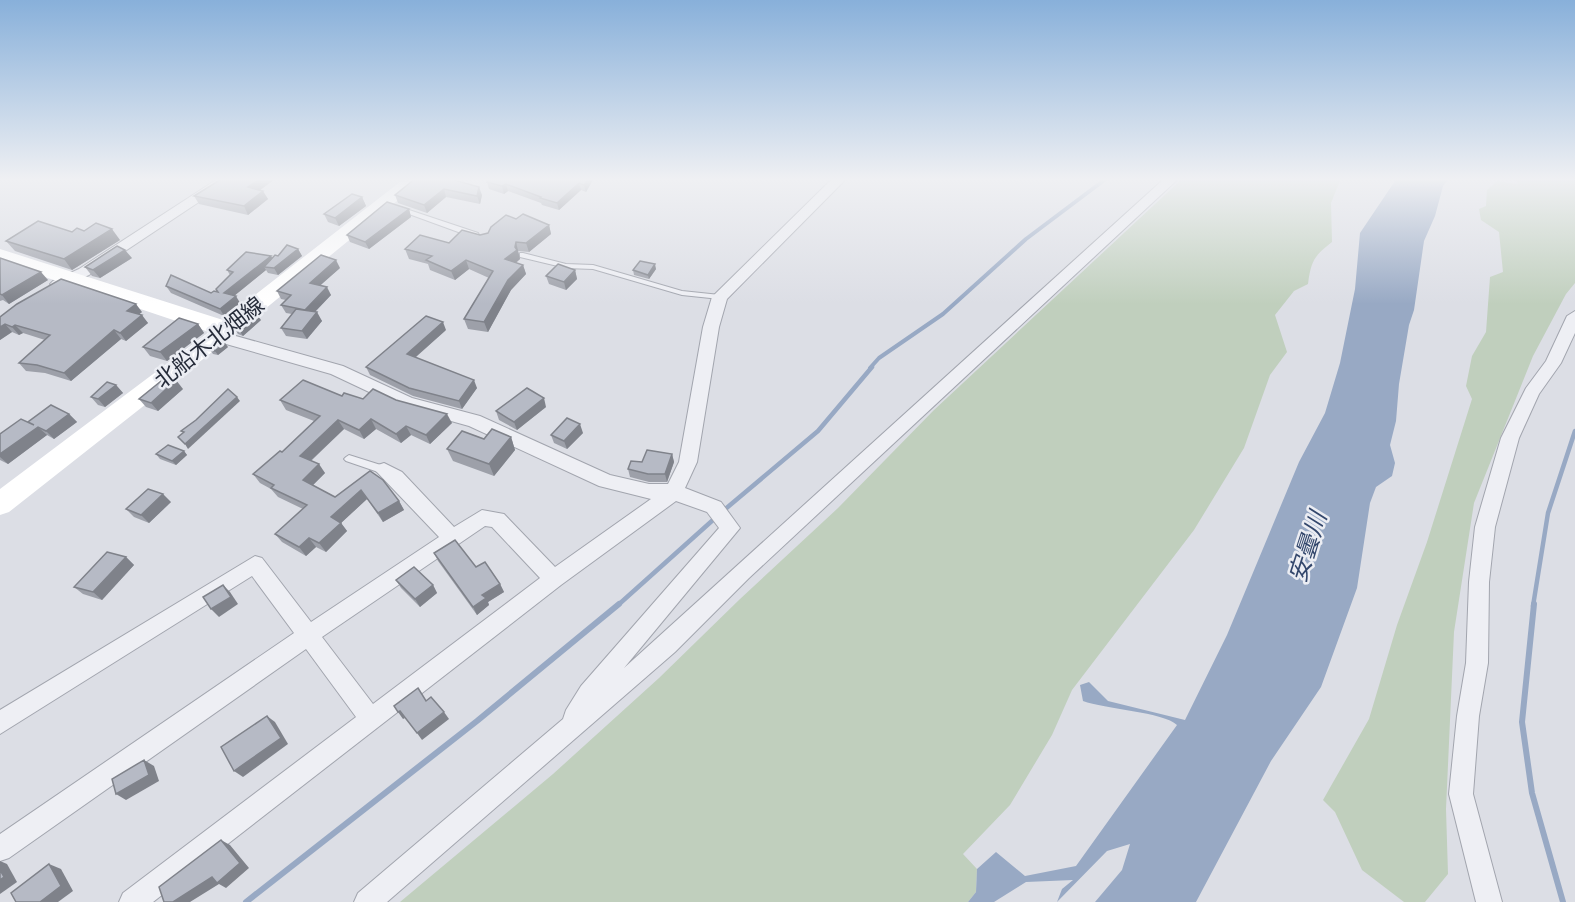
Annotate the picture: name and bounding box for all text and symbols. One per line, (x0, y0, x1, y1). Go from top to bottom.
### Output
street label: 北船木北畑線 (148, 290, 270, 394)
water label: 安曇川 (1282, 505, 1334, 586)

